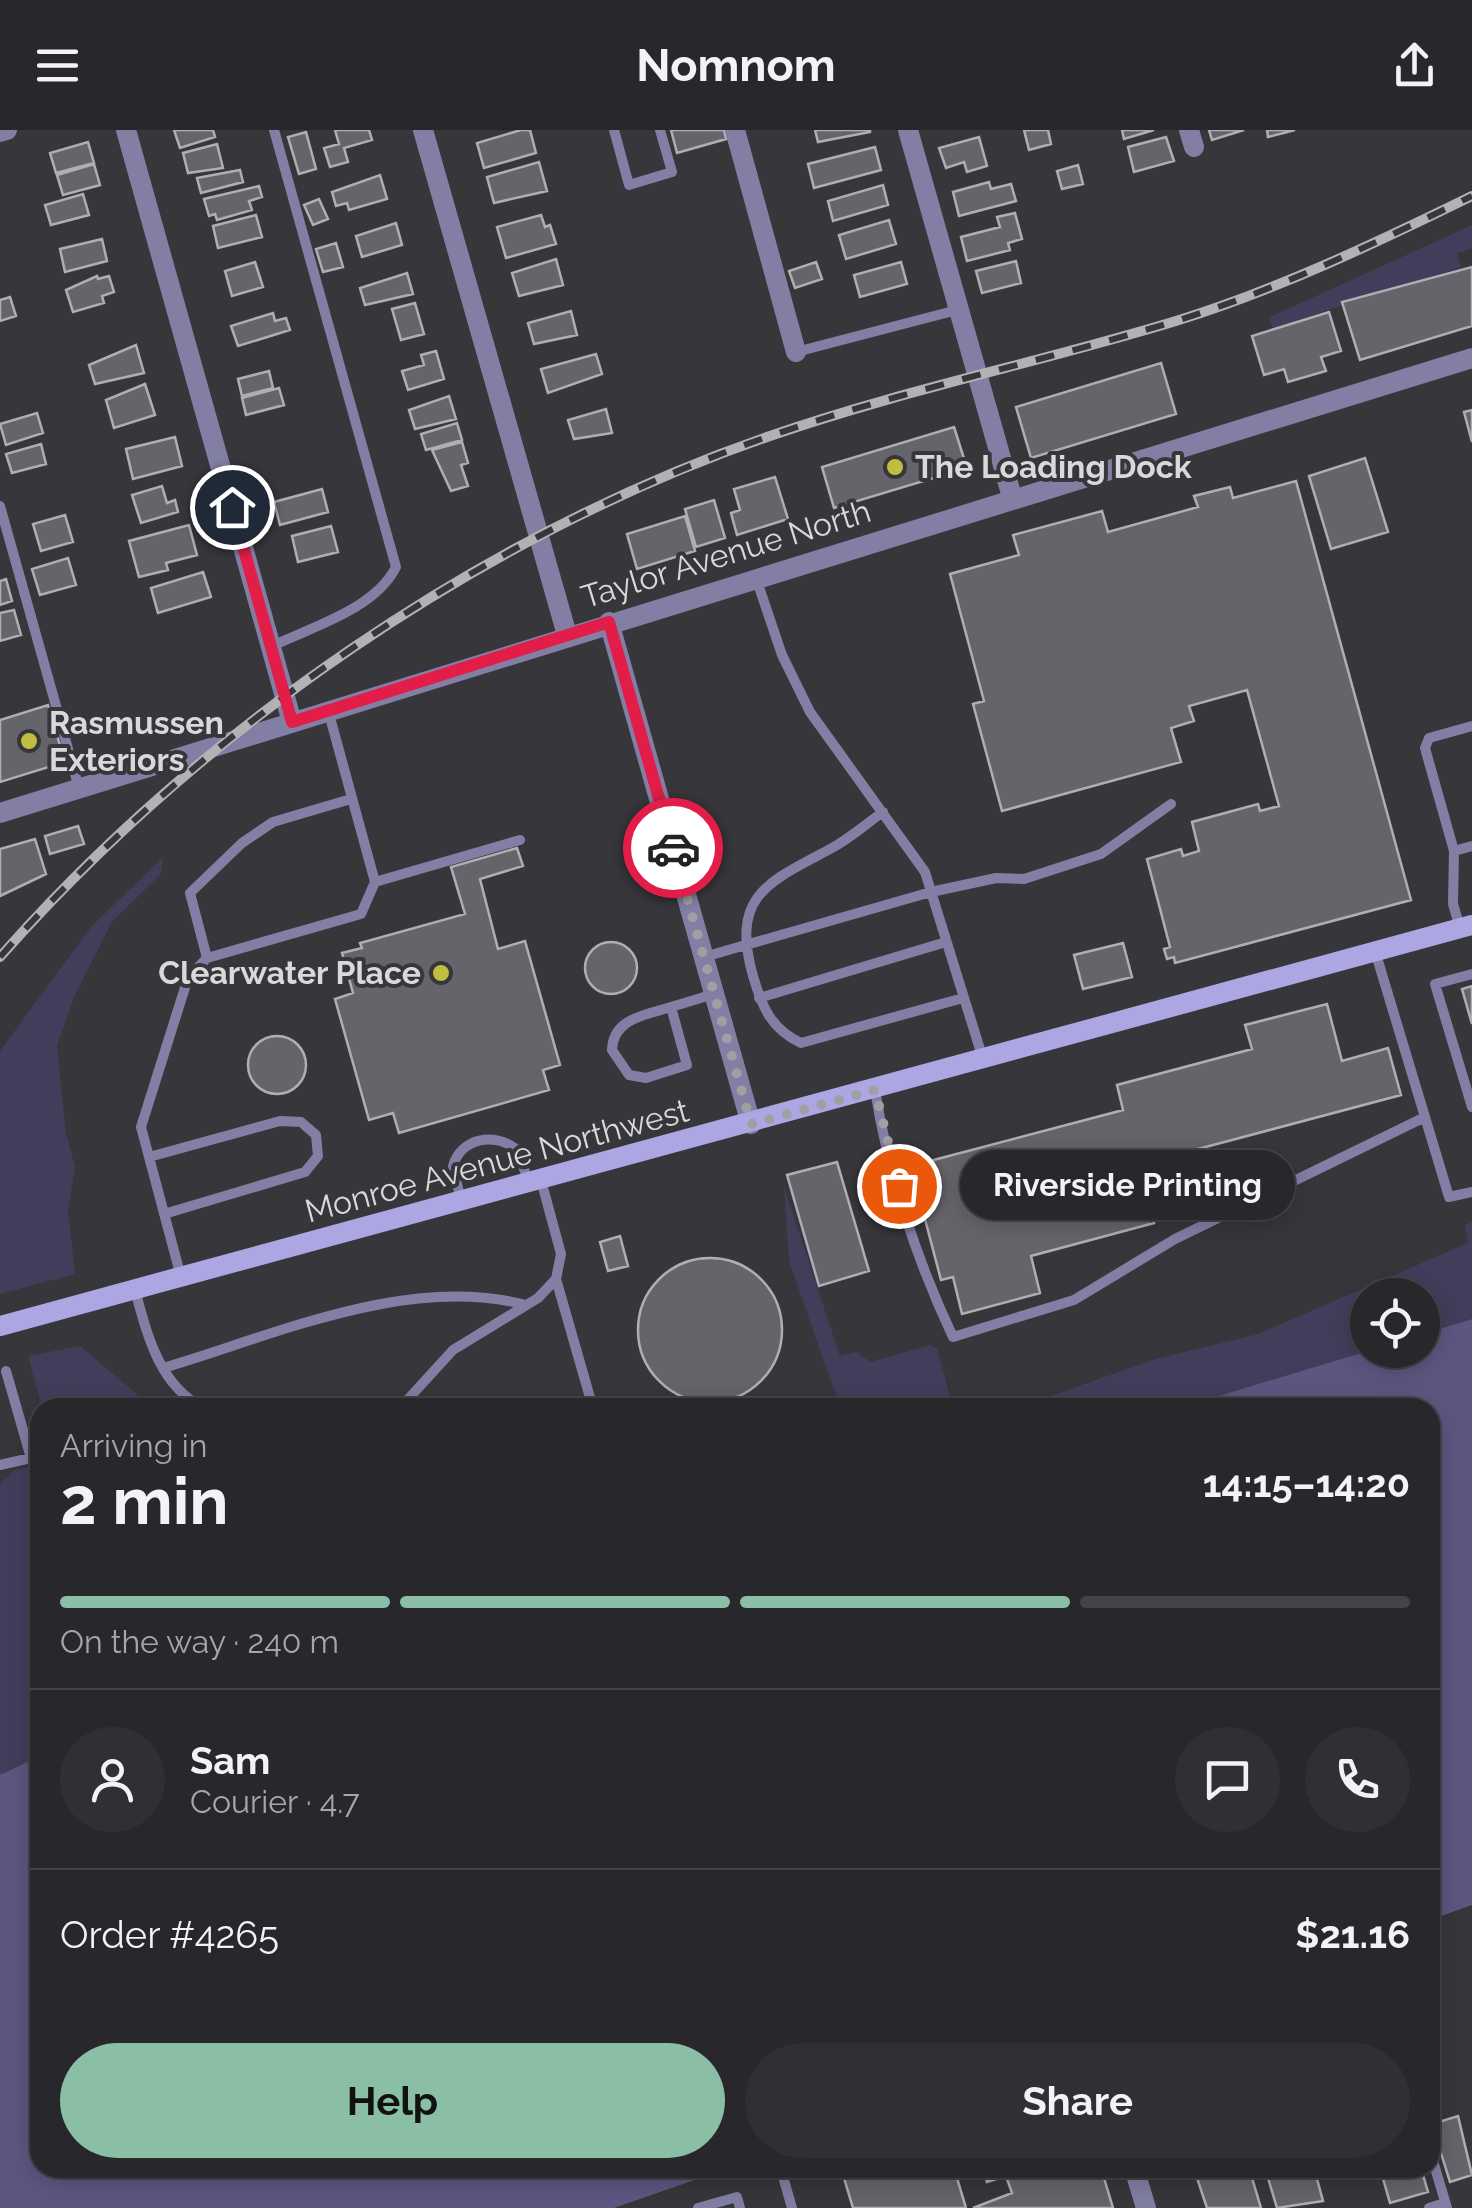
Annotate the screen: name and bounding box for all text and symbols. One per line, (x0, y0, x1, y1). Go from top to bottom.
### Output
icon: menu (30, 38, 85, 93)
icon: share (1387, 38, 1442, 93)
text: Nomnom (636, 39, 836, 92)
place label: The Loading Dock (915, 448, 1192, 485)
marker: The Loading Dock (884, 456, 906, 478)
pin (190, 465, 275, 550)
icon: home (205, 480, 260, 535)
street label: Taylor Avenue North (577, 492, 875, 615)
place label: Rasmussen Exteriors (49, 704, 224, 778)
marker: Rasmussen Exteriors (18, 730, 40, 752)
courier (623, 798, 723, 898)
icon: car (646, 821, 701, 876)
place label: Clearwater Place (158, 954, 421, 991)
marker: Clearwater Place (430, 962, 452, 984)
street label: Monroe Avenue Northwest (301, 1091, 693, 1230)
pin (857, 1144, 942, 1229)
callout: Riverside Printing (959, 1151, 1294, 1221)
icon: bag (872, 1159, 927, 1214)
text: Riverside Printing (993, 1166, 1262, 1203)
map controls (1350, 1278, 1440, 1368)
button: locate (1350, 1278, 1440, 1368)
text: Arriving in (60, 1427, 207, 1464)
text: 14:15–14:20 (1203, 1461, 1410, 1506)
text: 2 min (60, 1463, 229, 1539)
text: On the way · 240 m (60, 1623, 339, 1660)
button: person (60, 1727, 165, 1832)
button: chat (1175, 1727, 1280, 1832)
button: phone (1305, 1727, 1410, 1832)
text: Sam (190, 1738, 270, 1783)
text: Courier · 4.7 (190, 1783, 360, 1820)
text: Order #4265 (60, 1912, 279, 1957)
text: $21.16 (1295, 1912, 1410, 1957)
button: Help (60, 2043, 725, 2158)
button: Share (745, 2043, 1410, 2158)

